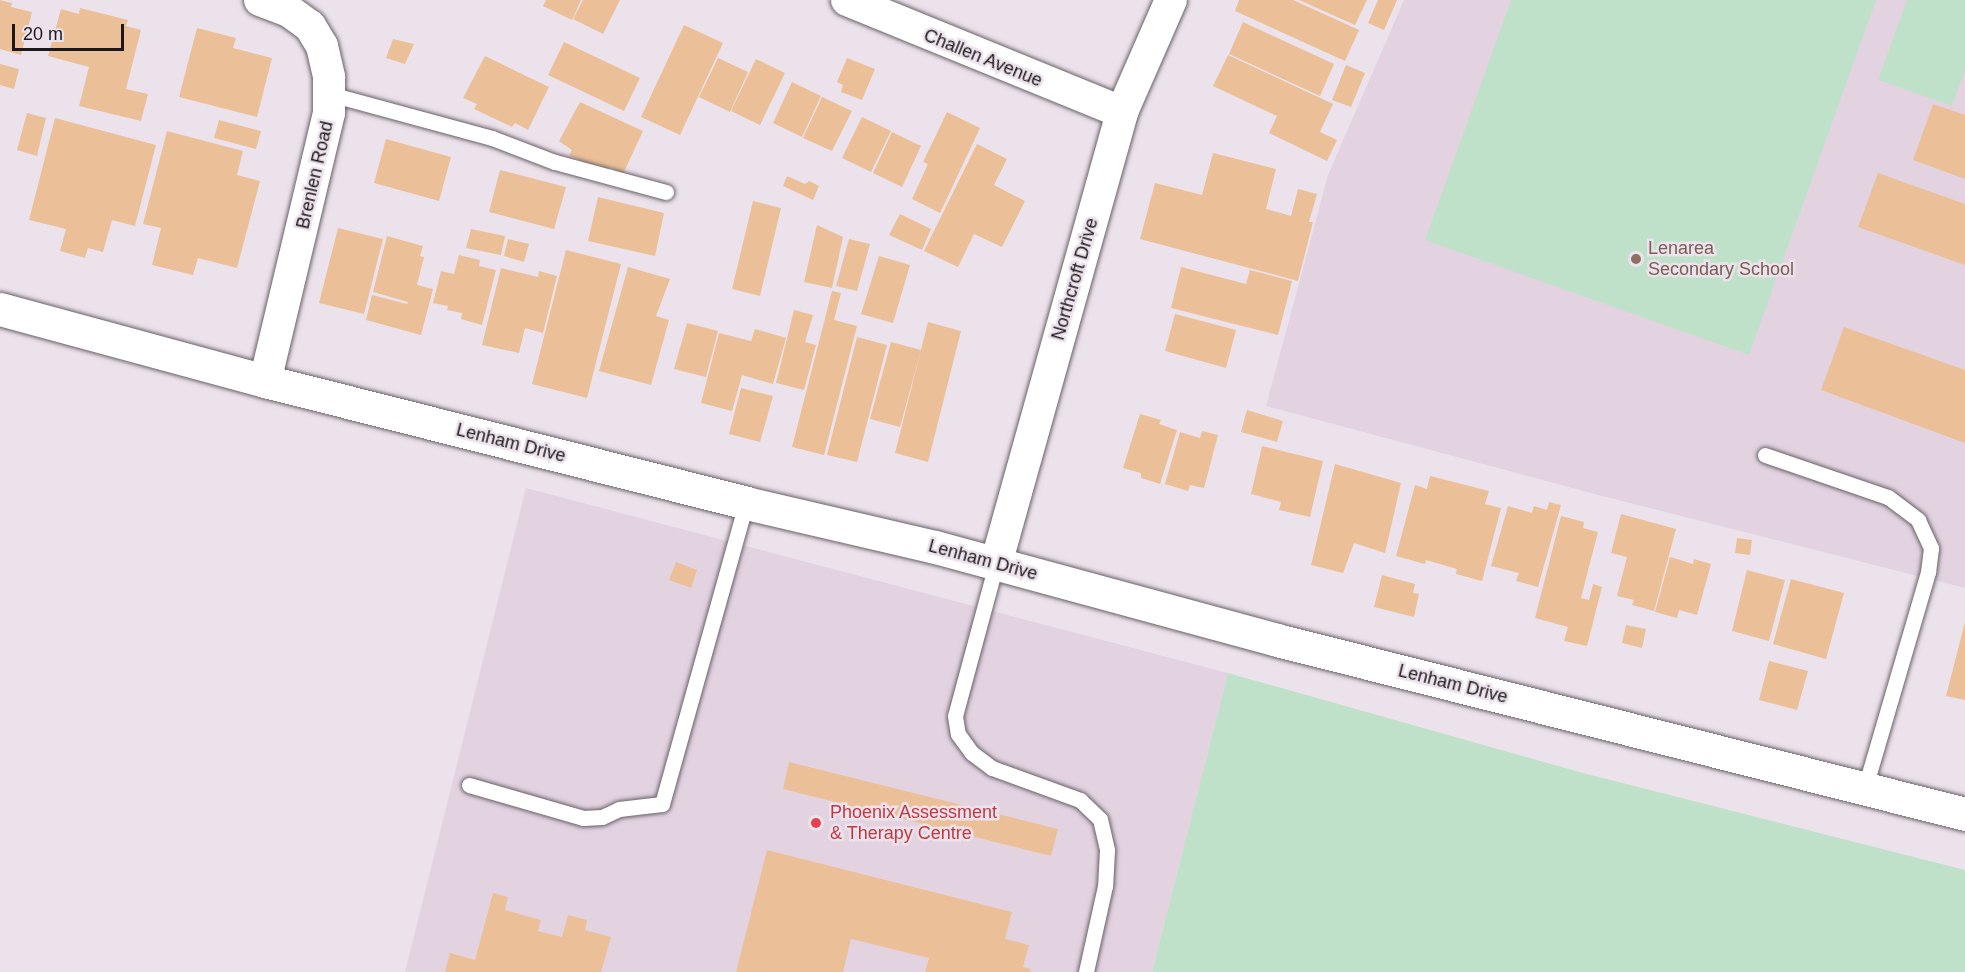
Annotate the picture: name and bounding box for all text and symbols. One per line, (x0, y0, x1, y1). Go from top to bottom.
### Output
scale bar (15, 12, 128, 50)
text: 20 m (23, 24, 63, 44)
street label: Challen Avenue (920, 24, 1046, 92)
street label: Brenlen Road (292, 119, 338, 231)
street label: Northcroft Drive (1047, 215, 1103, 343)
place label: Lenarea Secondary School (1648, 238, 1794, 280)
marker: Lenarea Secondary School (1629, 252, 1643, 266)
street label: Lenham Drive (454, 419, 568, 467)
street label: Lenham Drive (926, 535, 1040, 585)
street label: Lenham Drive (1396, 660, 1510, 708)
place label: Phoenix Assessment & Therapy Centre (830, 802, 998, 844)
marker: Phoenix Assessment & Therapy Centre (807, 814, 825, 832)

